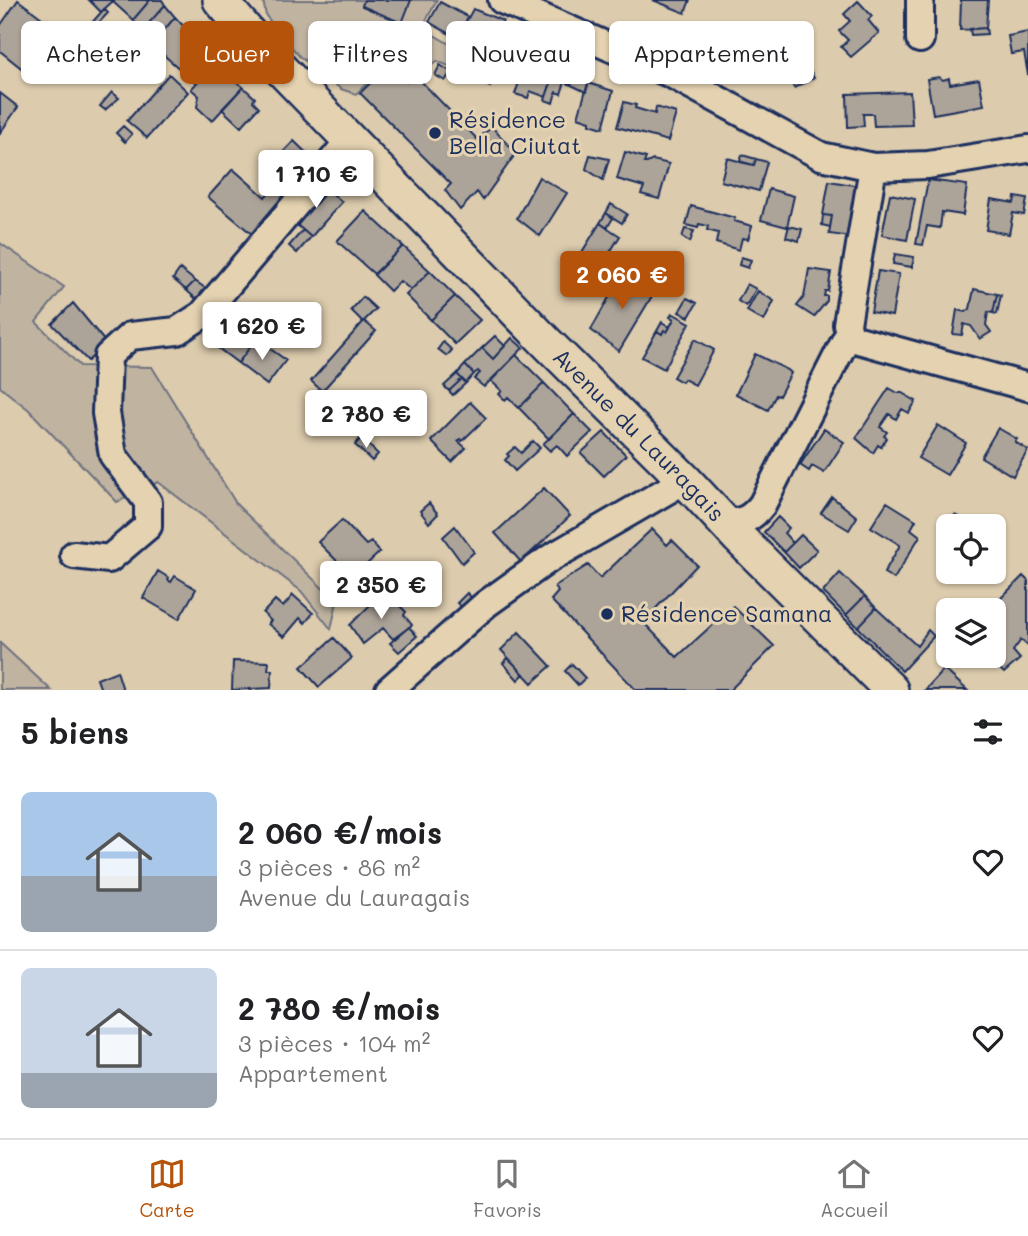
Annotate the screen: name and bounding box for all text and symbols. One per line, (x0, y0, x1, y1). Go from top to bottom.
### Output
chip: Acheter (21, 21, 166, 84)
chip: Louer (180, 21, 294, 84)
chip: Filtres (308, 21, 432, 84)
chip: Nouveau (446, 21, 595, 84)
chip: Appartement (609, 21, 814, 84)
place label: Résidence Bella Ciutat (449, 104, 581, 160)
marker: Résidence Bella Ciutat (427, 125, 443, 141)
pin: 1 710 € (251, 150, 381, 210)
text: 1 710 € (274, 158, 358, 188)
pin: 2 060 € (557, 252, 687, 311)
text: 2 060 € (576, 259, 668, 289)
pin: 1 620 € (197, 302, 327, 362)
text: 1 620 € (219, 310, 305, 340)
street label: Avenue du Lauragais (547, 341, 732, 527)
pin: 2 780 € (301, 391, 431, 450)
text: 2 780 € (321, 398, 411, 428)
map controls (936, 514, 1006, 668)
button: locate (936, 514, 1006, 584)
pin: 2 350 € (316, 562, 446, 621)
text: 2 350 € (336, 569, 426, 599)
place label: Résidence Samana (621, 598, 832, 628)
button: layers (936, 598, 1006, 668)
marker: Résidence Samana (599, 606, 615, 622)
text: 5 biens (21, 712, 129, 752)
icon: filters (969, 713, 1007, 751)
text: 2 060 €/mois (238, 812, 442, 852)
icon: home (77, 820, 161, 904)
icon: heart (969, 843, 1007, 881)
text: 3 pièces · 86 m² (238, 852, 420, 882)
text: Avenue du Lauragais (238, 882, 470, 912)
text: 2 780 €/mois (238, 988, 440, 1028)
icon: home (77, 996, 161, 1080)
icon: heart (969, 1019, 1007, 1057)
text: 3 pièces · 104 m² (238, 1028, 430, 1058)
text: Appartement (238, 1058, 388, 1088)
tab: Carte (139, 1155, 194, 1222)
tab: Favoris (473, 1155, 542, 1222)
tab: Accueil (820, 1155, 889, 1222)

